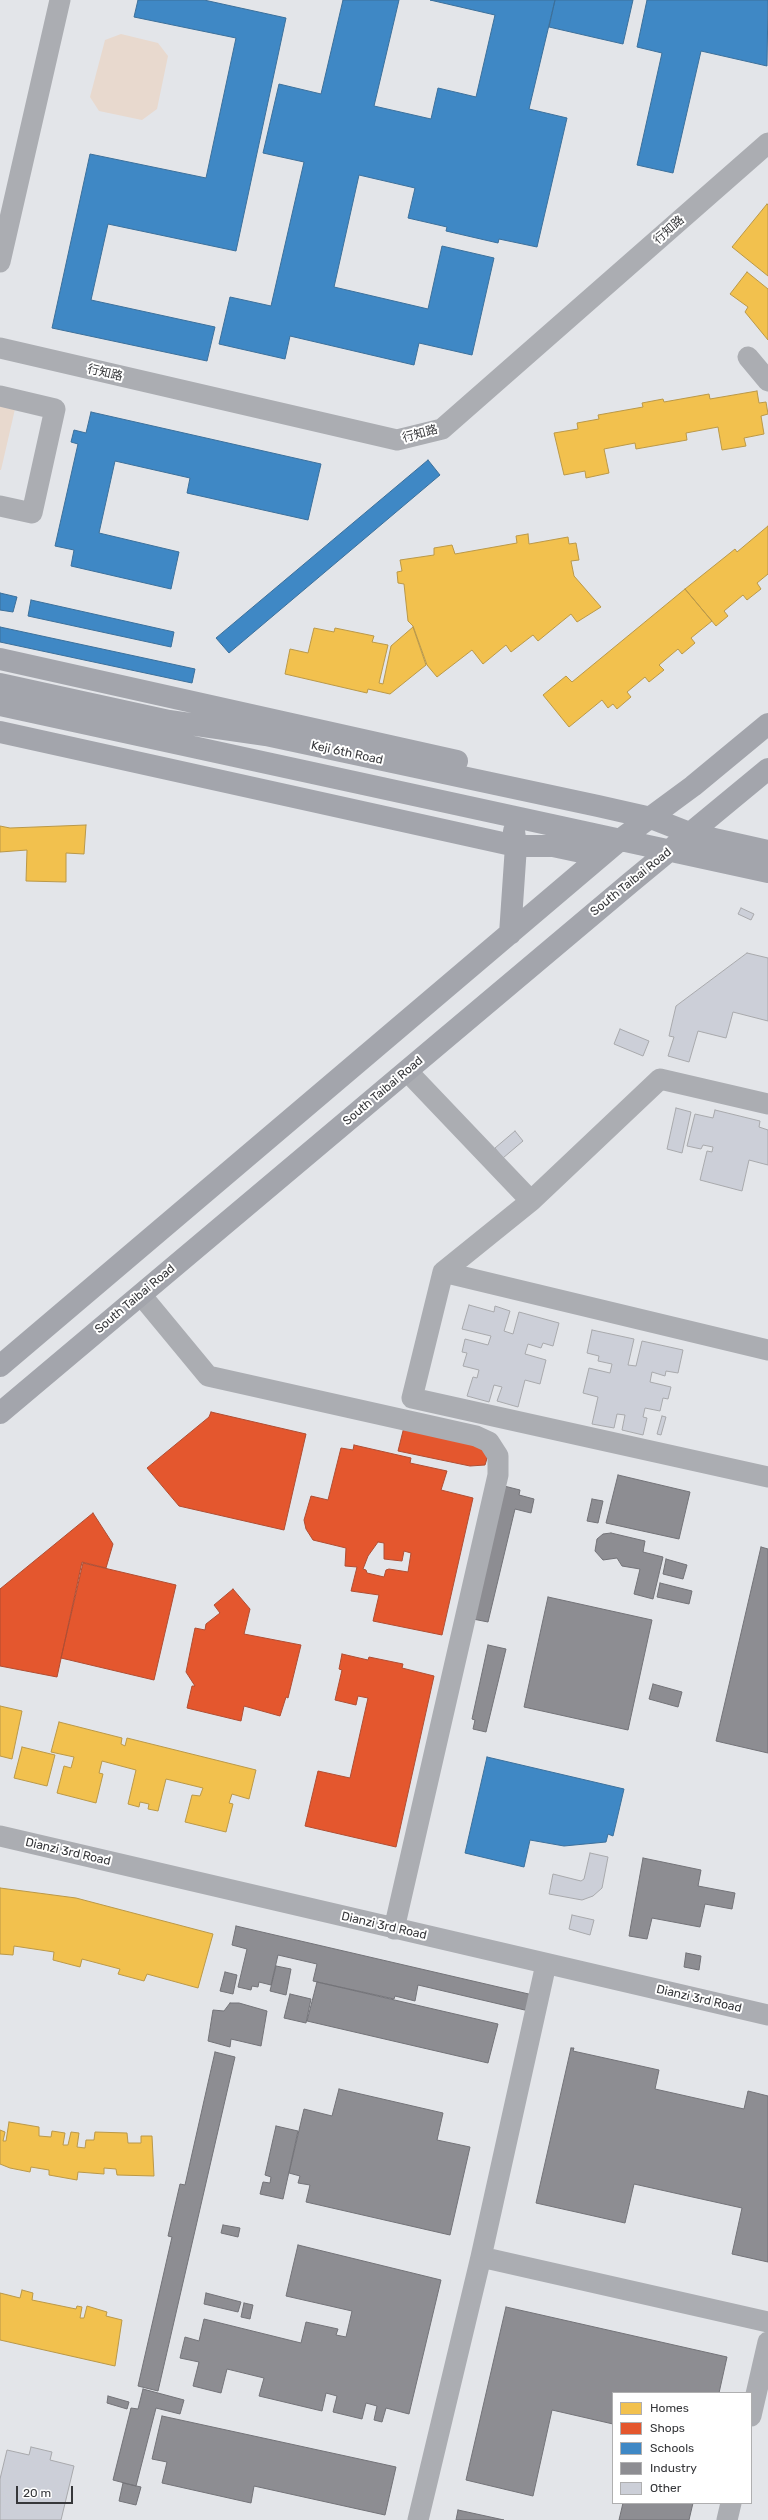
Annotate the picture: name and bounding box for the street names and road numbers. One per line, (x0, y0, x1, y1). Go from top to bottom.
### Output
street label: 行知路 (651, 213, 687, 247)
street label: 行知路 (86, 362, 124, 384)
street label: 行知路 (401, 422, 439, 446)
street label: Keji 6th Road (310, 738, 384, 768)
street label: South Taibai Road (588, 845, 674, 919)
street label: South Taibai Road (340, 1053, 426, 1129)
street label: South Taibai Road (92, 1261, 178, 1337)
street label: Dianzi 3rd Road (24, 1835, 112, 1869)
street label: Dianzi 3rd Road (340, 1909, 428, 1943)
street label: Dianzi 3rd Road (655, 1982, 743, 2016)

